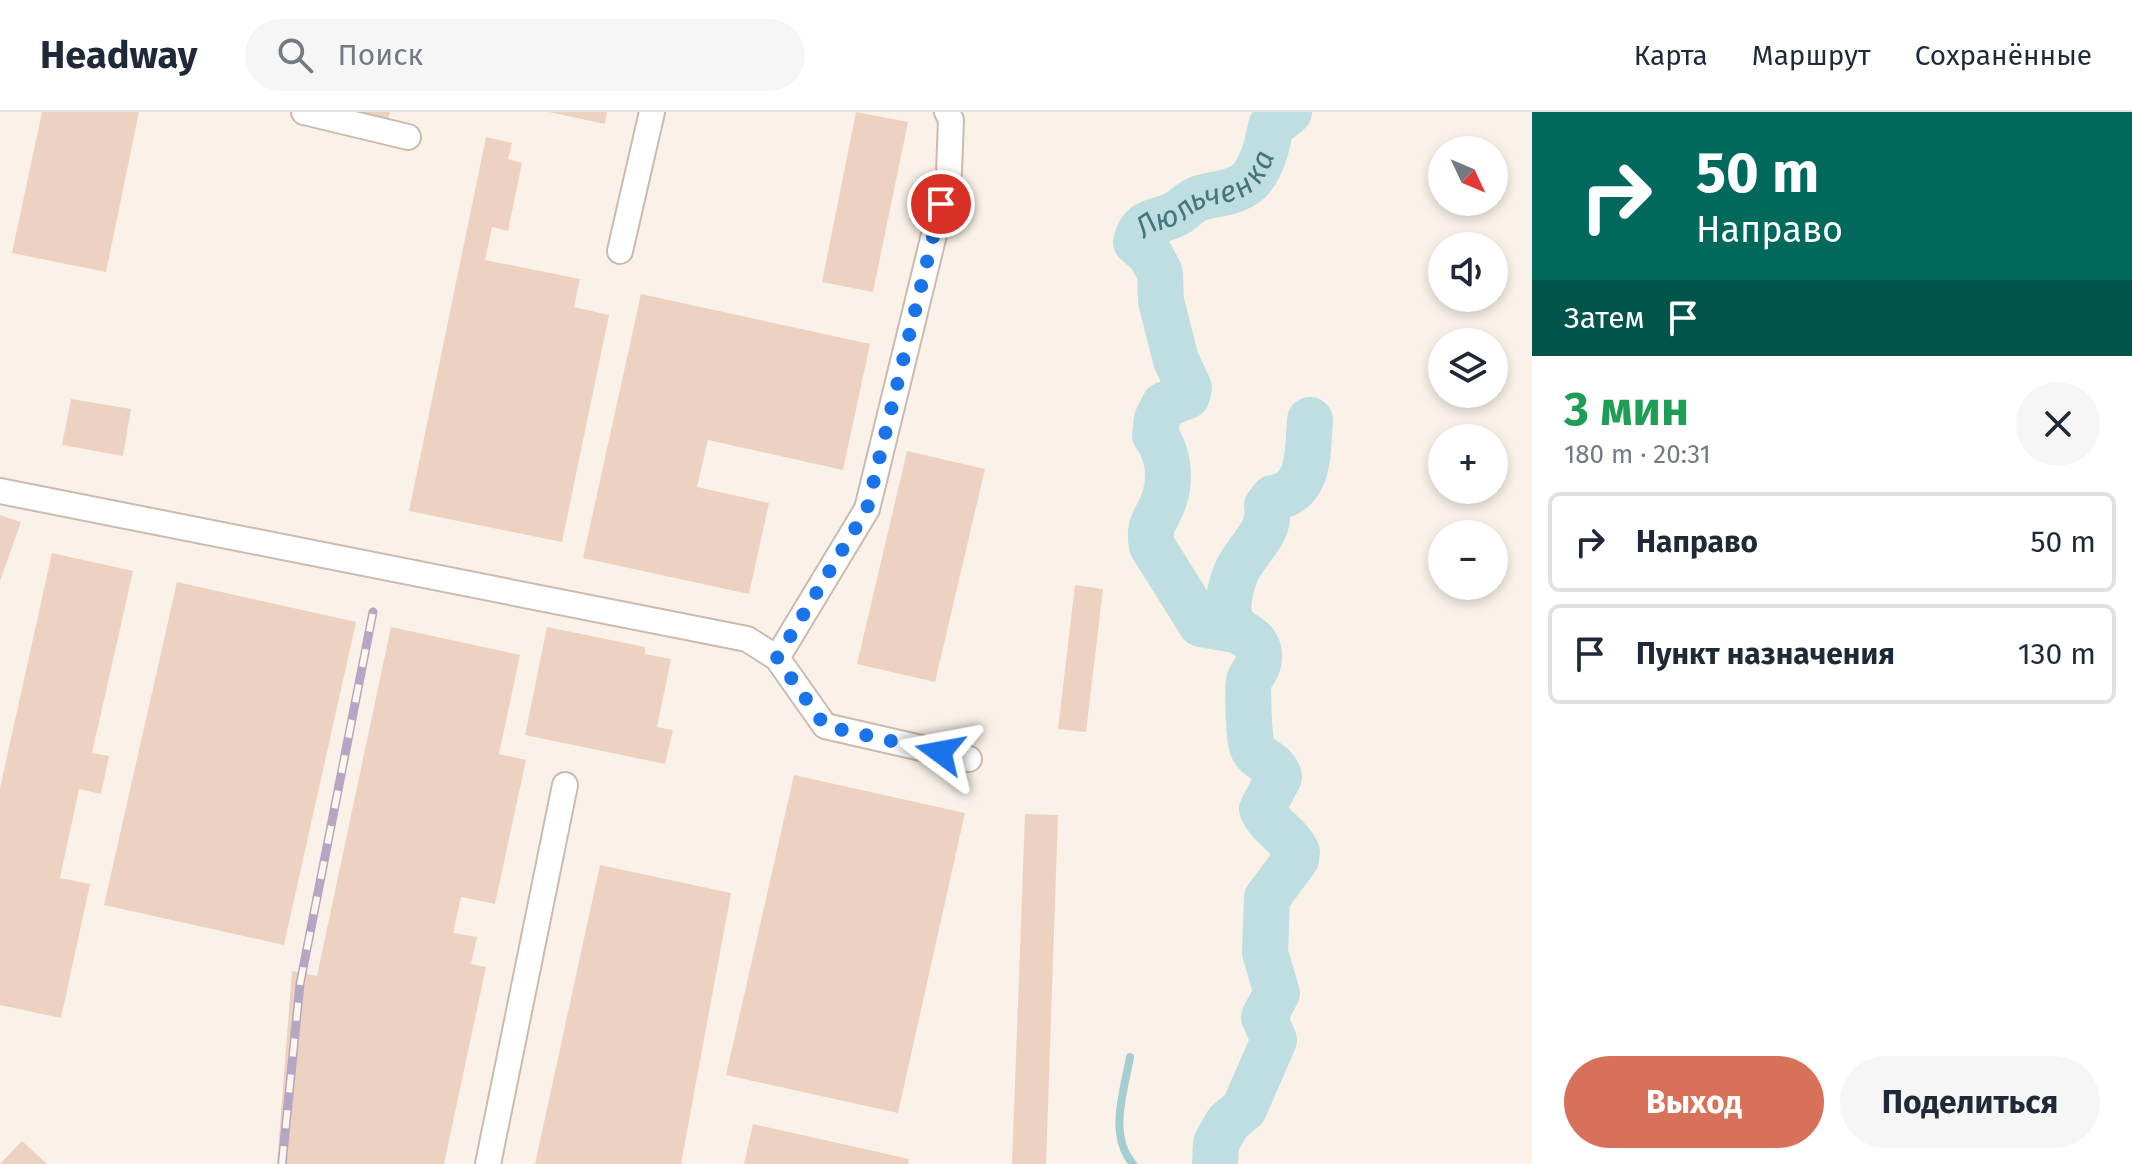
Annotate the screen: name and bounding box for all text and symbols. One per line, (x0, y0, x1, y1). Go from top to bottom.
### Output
search box (245, 19, 805, 91)
text: Headway (40, 32, 197, 78)
icon: search (273, 33, 317, 77)
text: Поиск (337, 37, 423, 73)
text: Карта (1634, 39, 1708, 72)
text: Маршрут (1752, 39, 1871, 72)
text: Сохранённые (1915, 39, 2092, 72)
north arrow (1428, 136, 1508, 216)
map controls (1428, 136, 1508, 600)
text: 50 m (1696, 140, 1819, 207)
icon: right (1564, 144, 1668, 248)
water label: Люльченка (1127, 145, 1282, 246)
pin (907, 170, 975, 238)
icon: arrive (919, 182, 963, 226)
text: Направо (1696, 208, 1843, 252)
button: sound (1428, 232, 1508, 312)
icon: arrive (1661, 296, 1705, 340)
text: Затем (1564, 300, 1645, 336)
button: layers (1428, 328, 1508, 408)
text: 3 мин (1564, 380, 1689, 438)
button: close (2016, 382, 2100, 466)
button: + (1428, 424, 1508, 504)
text: 180 m · 20:31 (1564, 439, 1711, 470)
button: − (1428, 520, 1508, 600)
icon: right (1568, 520, 1612, 564)
text: Направо (1636, 524, 1758, 560)
text: 50 m (2031, 524, 2096, 560)
icon: arrive (1568, 632, 1612, 676)
text: Пункт назначения (1636, 636, 1895, 672)
text: 130 m (2018, 636, 2096, 672)
position arrow (898, 710, 982, 794)
button: Выход (1564, 1056, 1824, 1148)
button: Поделиться (1840, 1056, 2100, 1148)

